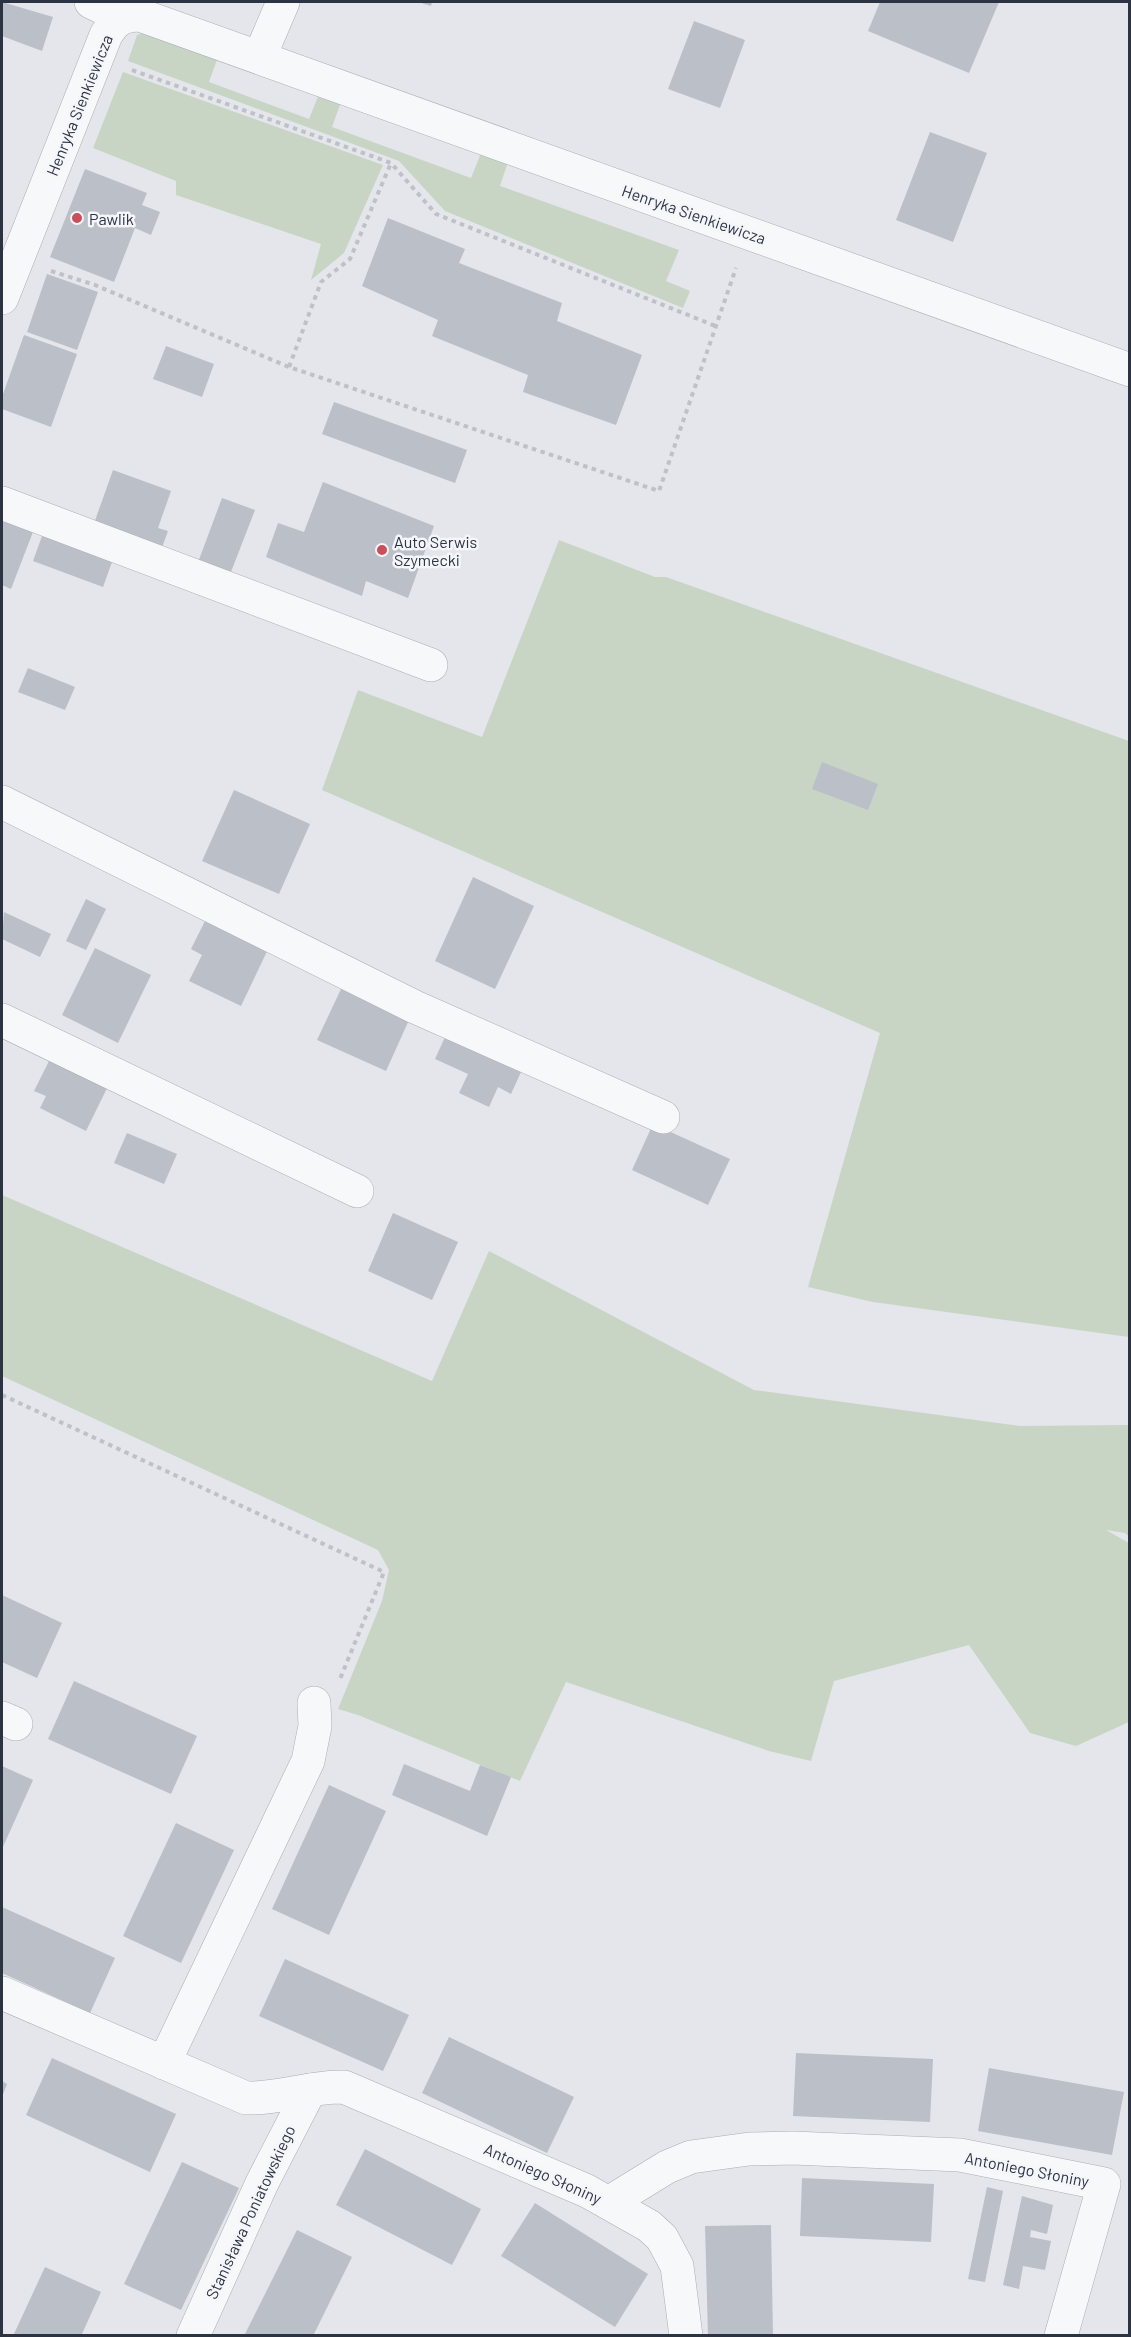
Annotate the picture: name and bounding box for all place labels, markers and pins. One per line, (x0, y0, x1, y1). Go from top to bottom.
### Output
place label: Pawlik (89, 209, 134, 228)
marker: Pawlik (70, 211, 84, 225)
place label: Auto Serwis Szymecki (394, 532, 477, 569)
marker: Auto Serwis Szymecki (375, 543, 389, 557)

